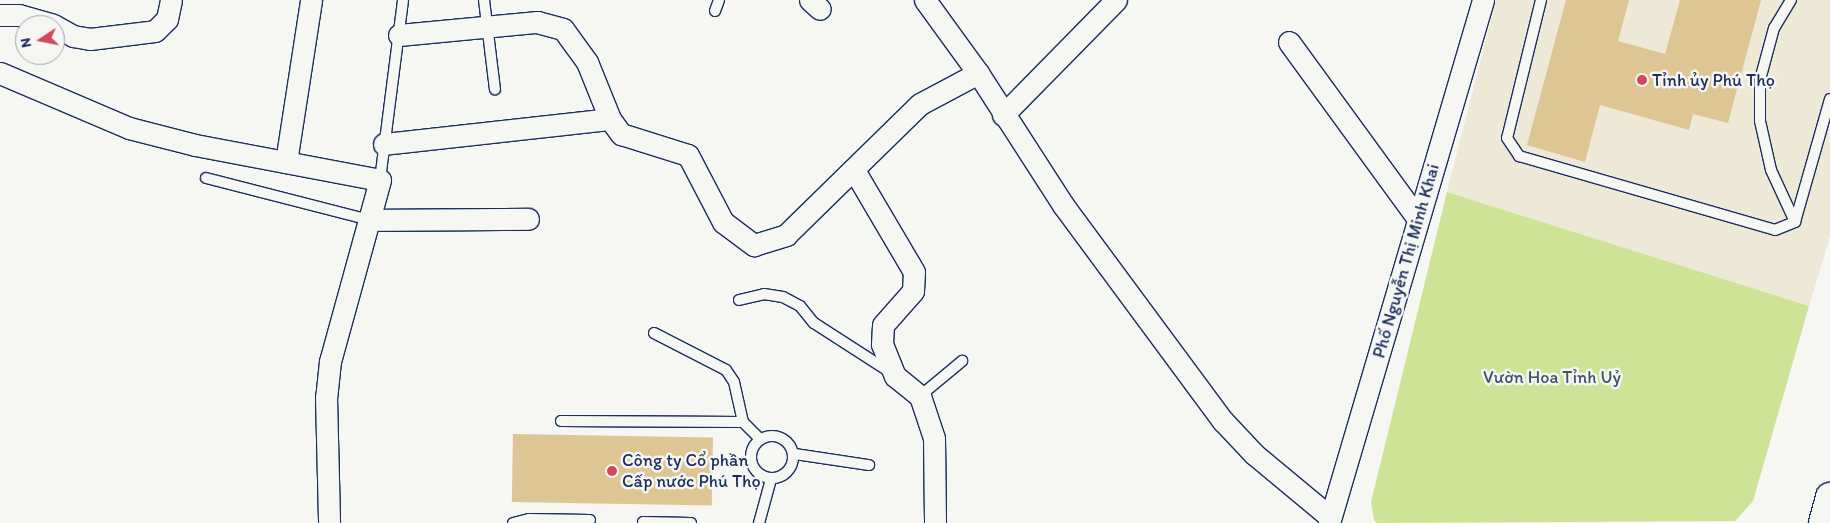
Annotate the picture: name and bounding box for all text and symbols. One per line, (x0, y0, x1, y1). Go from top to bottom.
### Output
north arrow (15, 15, 65, 65)
text: N (17, 37, 35, 49)
place label: Tỉnh ủy Phú Thọ (1652, 69, 1776, 91)
marker: Tỉnh ủy Phú Thọ (1636, 74, 1648, 86)
street label: Phố Nguyễn Thị Minh Khai (1368, 161, 1444, 361)
park label: Vườn Hoa Tỉnh Uỷ (1483, 366, 1621, 388)
place label: Công ty Cổ phần Cấp nước Phú Thọ (622, 450, 762, 492)
marker: Công ty Cổ phần Cấp nước Phú Thọ (606, 465, 618, 477)

